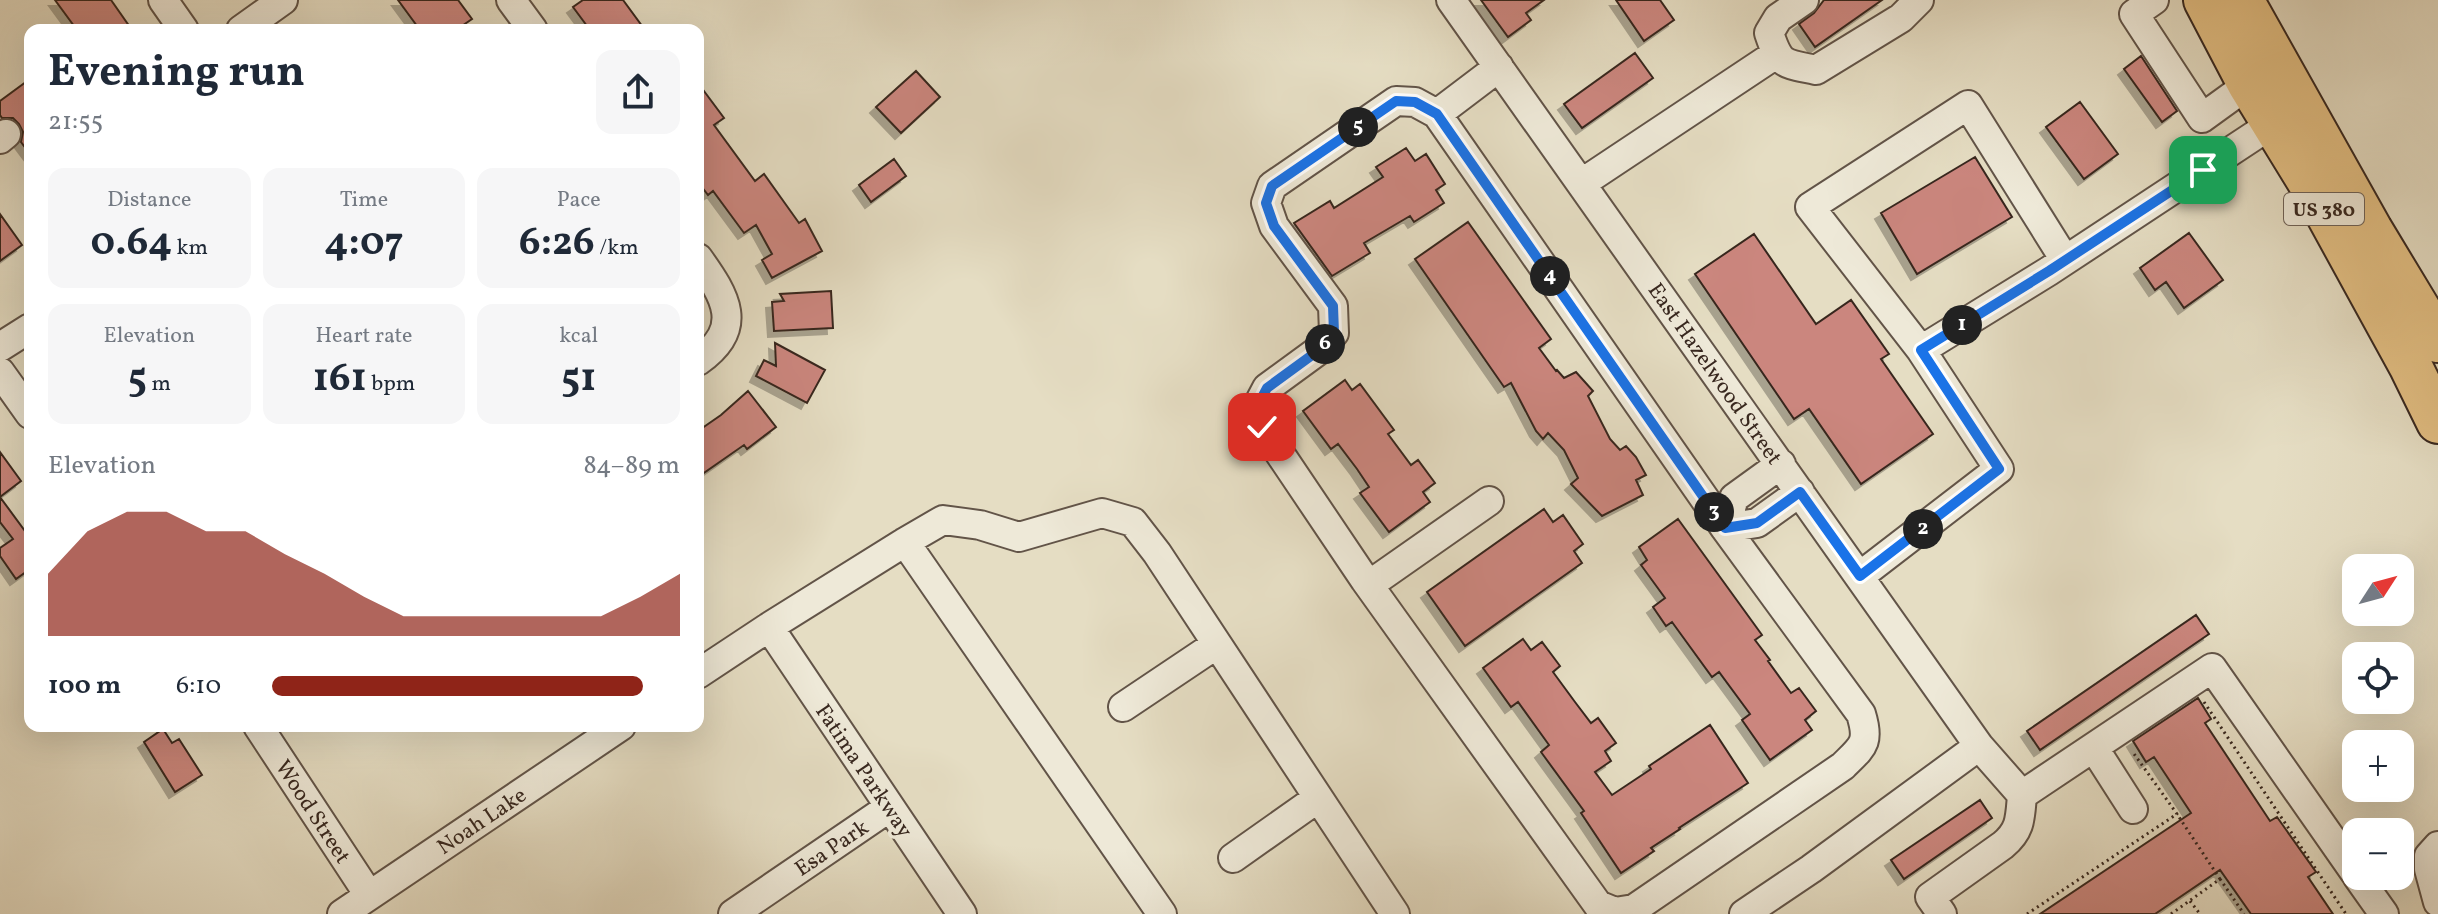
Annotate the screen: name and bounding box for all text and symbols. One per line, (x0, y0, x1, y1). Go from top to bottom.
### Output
text: Evening run (48, 43, 305, 104)
button: share (596, 50, 680, 134)
text: 21:55 (48, 104, 103, 140)
pin: 5 (1338, 107, 1378, 147)
text: 5 (1353, 111, 1363, 142)
pin (2169, 136, 2237, 204)
icon: arrive (2181, 148, 2225, 192)
text: Distance (107, 185, 191, 216)
text: Time (340, 185, 388, 216)
text: Pace (557, 185, 601, 216)
road number: US 380 (2284, 193, 2364, 225)
text: 0.64 (91, 216, 172, 272)
text: 4:07 (324, 216, 404, 272)
text: 6:26 (519, 216, 595, 272)
text: km (172, 233, 208, 264)
text: /km (595, 233, 639, 264)
pin: 4 (1530, 256, 1570, 296)
text: 4 (1543, 260, 1557, 291)
street label: East Hazelwood Street (1639, 277, 1789, 472)
pin: 1 (1942, 305, 1982, 345)
text: 1 (1958, 309, 1966, 340)
text: Elevation (104, 321, 195, 352)
text: Heart rate (315, 321, 413, 352)
text: kcal (559, 321, 598, 352)
pin: 6 (1305, 324, 1345, 364)
text: 6 (1319, 328, 1331, 359)
text: 5 (128, 352, 147, 408)
text: 161 (313, 352, 367, 408)
text: 51 (561, 352, 596, 408)
text: m (147, 369, 171, 400)
text: bpm (367, 369, 415, 400)
pin (1228, 393, 1296, 461)
icon: check (1240, 405, 1284, 449)
text: Elevation (48, 448, 156, 484)
text: 84–89 m (583, 448, 680, 484)
pin: 3 (1694, 492, 1734, 532)
text: 3 (1708, 496, 1720, 527)
pin: 2 (1903, 509, 1943, 549)
text: 2 (1917, 513, 1929, 544)
north arrow (2342, 554, 2414, 626)
map controls (2342, 554, 2414, 890)
button: locate (2342, 642, 2414, 714)
text: 100 m (48, 668, 121, 704)
text: 6:10 (176, 668, 221, 704)
street label: Fatima Parkway (807, 698, 919, 844)
button: + (2342, 730, 2414, 802)
street label: Wood Street (267, 754, 357, 871)
street label: Noah Lake (432, 781, 533, 863)
street label: Esa Park (789, 813, 875, 885)
button: − (2342, 818, 2414, 890)

